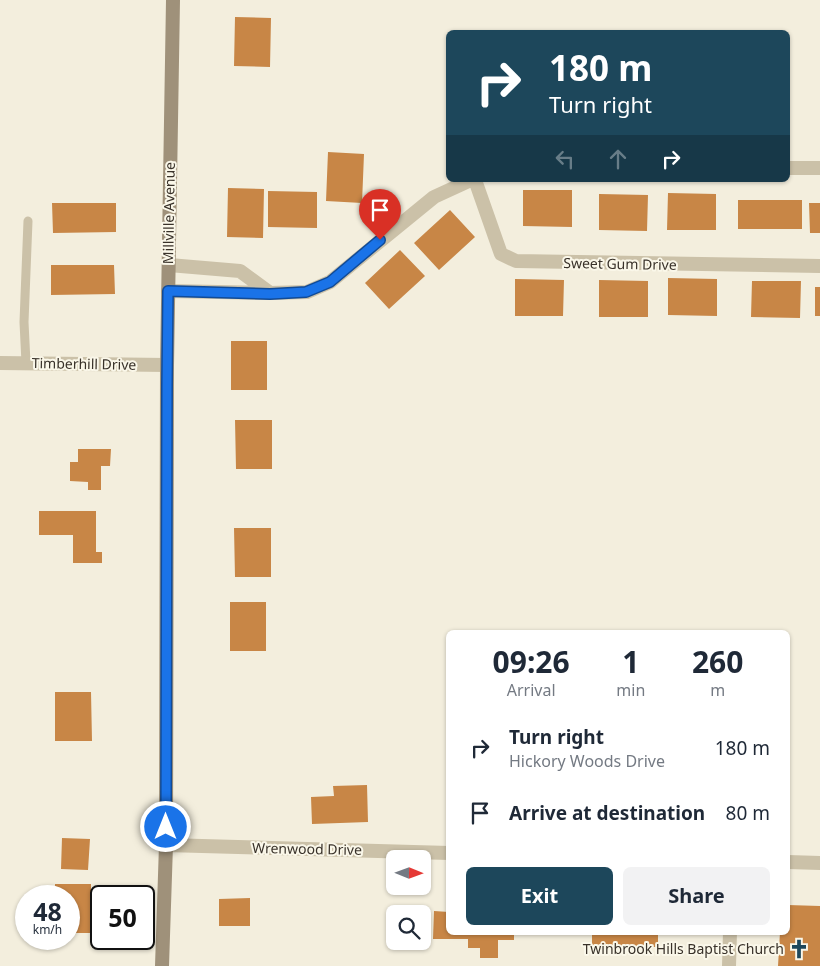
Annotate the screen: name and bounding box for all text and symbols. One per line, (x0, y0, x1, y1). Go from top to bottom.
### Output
text: 180 m (549, 44, 652, 91)
icon: right (466, 50, 531, 115)
text: Turn right (549, 89, 652, 119)
icon: left (551, 145, 579, 173)
icon: ahead (604, 145, 632, 173)
icon: right (657, 145, 685, 173)
street label: Millville Avenue (158, 162, 179, 264)
pin (359, 189, 401, 240)
icon: arrive (366, 196, 394, 224)
street label: Sweet Gum Drive (563, 253, 677, 274)
street label: Timberhill Drive (32, 353, 137, 374)
text: 09:26 (493, 641, 570, 682)
text: 1 (622, 641, 639, 682)
text: 260 (692, 641, 743, 682)
text: Arrival (507, 679, 556, 701)
text: min (616, 679, 645, 701)
text: m (710, 679, 725, 701)
text: Turn right (509, 724, 604, 750)
icon: right (466, 734, 494, 762)
text: 180 m (715, 735, 770, 761)
text: Hickory Woods Drive (509, 750, 665, 772)
icon: arrive (466, 799, 494, 827)
position arrow (139, 800, 191, 852)
text: Arrive at destination (509, 800, 705, 826)
text: 80 m (726, 800, 770, 826)
street label: Wrenwood Drive (252, 838, 362, 859)
north arrow (386, 850, 431, 895)
map controls (386, 850, 431, 950)
button: Exit (466, 867, 613, 925)
button: Share (623, 867, 770, 925)
speed limit sign: 50 (90, 885, 155, 950)
text: 48 (33, 894, 62, 928)
button: search (386, 905, 431, 950)
text: km/h (33, 921, 62, 938)
church icon: Twinbrook Hills Baptist Church (788, 938, 810, 960)
place label: Twinbrook Hills Baptist Church (583, 939, 784, 958)

